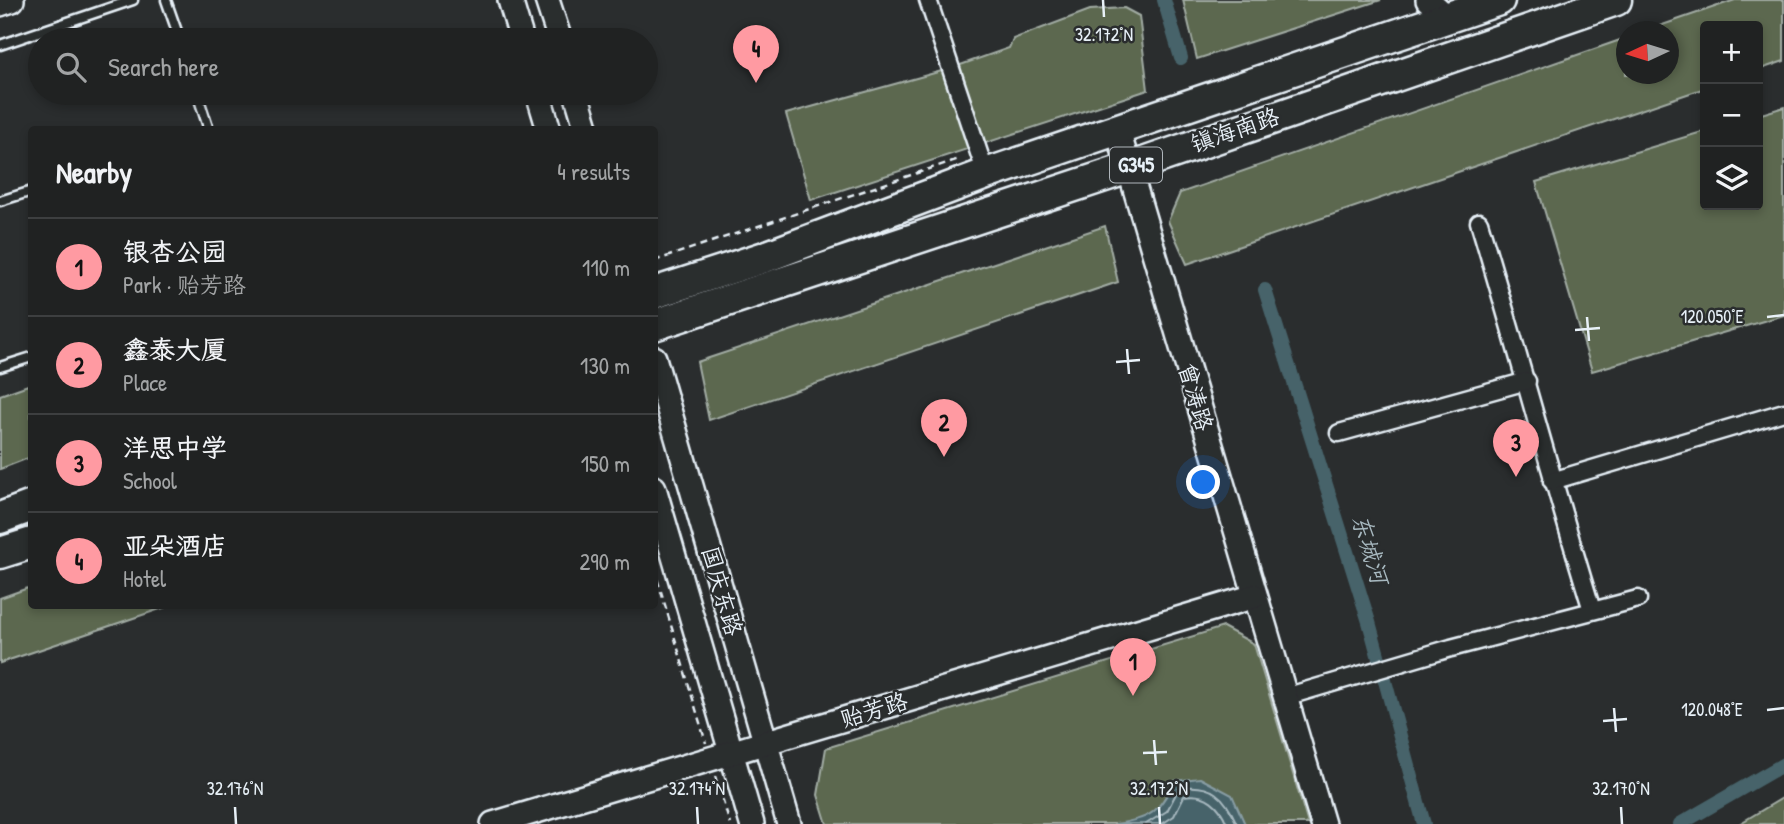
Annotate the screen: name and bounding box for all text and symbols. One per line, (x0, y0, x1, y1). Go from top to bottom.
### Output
north arrow (1616, 21, 1679, 84)
map controls (1700, 21, 1763, 210)
button: + (1700, 21, 1763, 84)
text: 32.172°N (1075, 22, 1133, 47)
pin: 4 (733, 25, 779, 83)
search box (28, 28, 658, 105)
icon: search (52, 48, 90, 86)
text: Search here (108, 49, 219, 84)
button: − (1700, 84, 1763, 147)
street label: 镇海南路 (1186, 100, 1283, 159)
button: layers (1700, 147, 1763, 210)
road number: G345 (1110, 148, 1162, 182)
text: Nearby (56, 152, 132, 192)
text: 4 results (557, 156, 630, 187)
text: 银杏公园 (123, 234, 227, 269)
text: 1 (75, 252, 83, 283)
text: 110 m (582, 252, 630, 283)
text: Park · 贻芳路 (123, 269, 246, 300)
text: 120.050°E (1681, 304, 1743, 329)
text: 鑫泰大厦 (123, 332, 227, 367)
text: 2 (74, 350, 84, 381)
text: 130 m (580, 350, 630, 381)
street label: 曾涛路 (1172, 359, 1221, 434)
text: Place (123, 367, 167, 398)
pin: 2 (921, 399, 967, 457)
pin: 3 (1493, 419, 1539, 477)
text: 洋思中学 (123, 430, 227, 465)
text: 3 (74, 448, 84, 479)
text: 150 m (581, 448, 630, 479)
text: School (123, 465, 177, 496)
your location (1186, 465, 1220, 499)
water label: 东城河 (1345, 510, 1398, 592)
text: 亚朵酒店 (123, 528, 227, 563)
street label: 国庆东路 (695, 542, 750, 639)
text: 4 (75, 546, 83, 577)
text: 290 m (580, 546, 630, 577)
text: Hotel (123, 563, 166, 594)
pin: 1 (1110, 638, 1156, 696)
street label: 贻芳路 (836, 685, 911, 734)
text: 120.048°E (1681, 697, 1743, 722)
text: 32.176°N (207, 776, 263, 801)
text: 32.174°N (669, 776, 725, 801)
text: 32.172°N (1130, 776, 1188, 801)
text: 32.170°N (1592, 776, 1650, 801)

